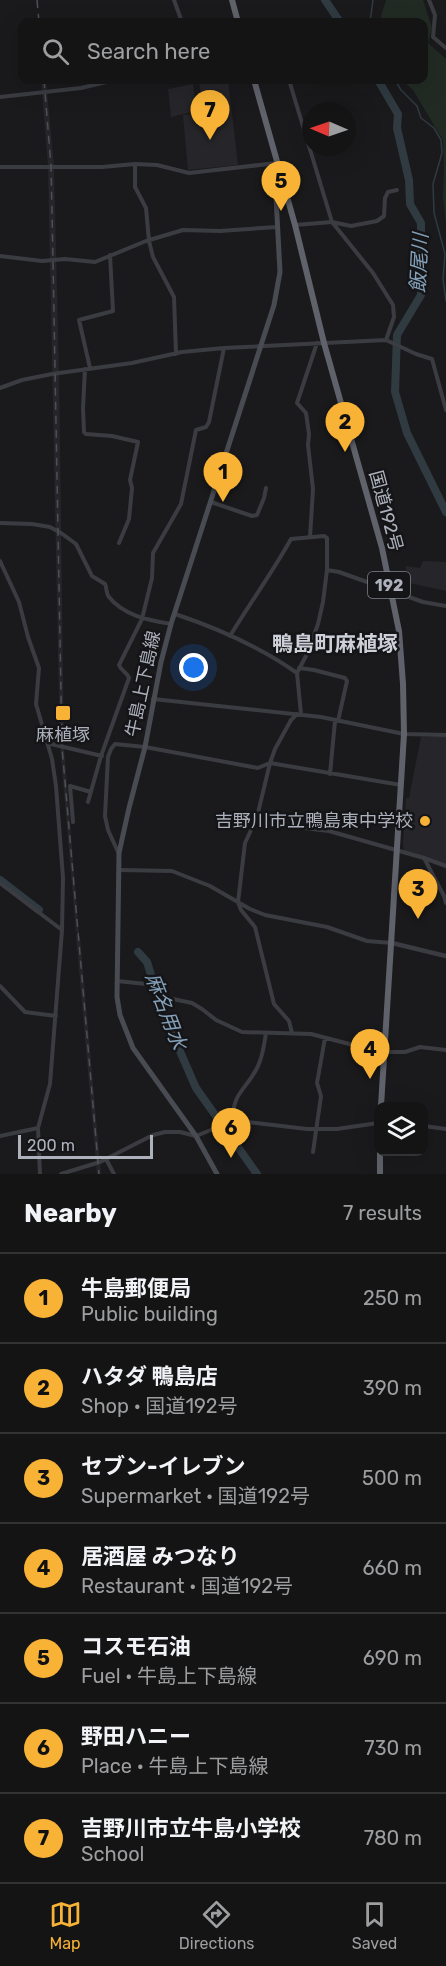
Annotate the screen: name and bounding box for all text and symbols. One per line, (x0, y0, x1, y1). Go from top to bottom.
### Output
search box (18, 18, 428, 84)
icon: search (39, 35, 72, 68)
text: Search here (87, 38, 210, 65)
pin: 7 (190, 90, 230, 140)
north arrow (302, 102, 356, 156)
pin: 5 (262, 162, 300, 211)
water label: 飯尾川 (405, 230, 433, 294)
pin: 2 (326, 402, 364, 452)
pin: 1 (204, 452, 242, 502)
street label: 国道192号 (365, 468, 407, 554)
road number: 192 (368, 572, 410, 598)
street label: 牛島上下島線 (121, 629, 165, 739)
district label: 鴨島町麻植塚 (272, 631, 398, 656)
your location (179, 653, 208, 682)
marker: 麻植塚 (54, 704, 72, 722)
place label: 麻植塚 (36, 724, 90, 746)
place label: 吉野川市立鴨島東中学校 (215, 810, 413, 832)
marker: 吉野川市立鴨島東中学校 (418, 814, 432, 828)
pin: 3 (398, 870, 438, 919)
water label: 麻名用水 (140, 969, 192, 1055)
pin: 4 (350, 1030, 389, 1079)
map controls (374, 1102, 428, 1156)
button: layers (374, 1102, 428, 1156)
pin: 6 (212, 1108, 250, 1158)
scale bar (18, 1132, 153, 1160)
text: 200 m (27, 1136, 75, 1155)
text: Nearby (24, 1198, 117, 1229)
text: 7 results (343, 1201, 422, 1225)
text: 牛島郵便局 (81, 1275, 191, 1302)
text: 1 (39, 1286, 48, 1310)
text: 250 m (363, 1286, 422, 1310)
text: Public building (81, 1302, 218, 1326)
text: ハタダ 鴨島店 (81, 1363, 218, 1390)
text: 2 (37, 1376, 50, 1400)
text: 390 m (363, 1376, 422, 1400)
text: Shop · 国道192号 (81, 1394, 238, 1418)
text: セブン-イレブン (81, 1453, 246, 1480)
text: 3 (37, 1466, 50, 1490)
text: 500 m (362, 1466, 422, 1490)
text: Supermarket · 国道192号 (81, 1484, 310, 1508)
text: 居酒屋 みつなり (81, 1543, 240, 1570)
text: 4 (37, 1556, 50, 1580)
text: 660 m (363, 1556, 422, 1580)
text: Restaurant · 国道192号 (81, 1574, 293, 1598)
text: コスモ石油 (81, 1633, 191, 1660)
text: 5 (37, 1646, 50, 1670)
text: 690 m (363, 1646, 422, 1670)
text: Fuel · 牛島上下島線 (81, 1664, 257, 1688)
text: 野田ハニー (81, 1723, 191, 1750)
text: 6 (37, 1736, 50, 1760)
text: 730 m (364, 1736, 422, 1760)
text: Place · 牛島上下島線 (81, 1754, 268, 1778)
text: 吉野川市立牛島小学校 (81, 1815, 301, 1842)
text: 7 (38, 1826, 49, 1850)
text: 780 m (364, 1826, 422, 1850)
text: School (81, 1842, 144, 1866)
tab: Map (49, 1898, 82, 1953)
tab: Directions (179, 1898, 255, 1953)
tab: Saved (352, 1898, 397, 1953)

